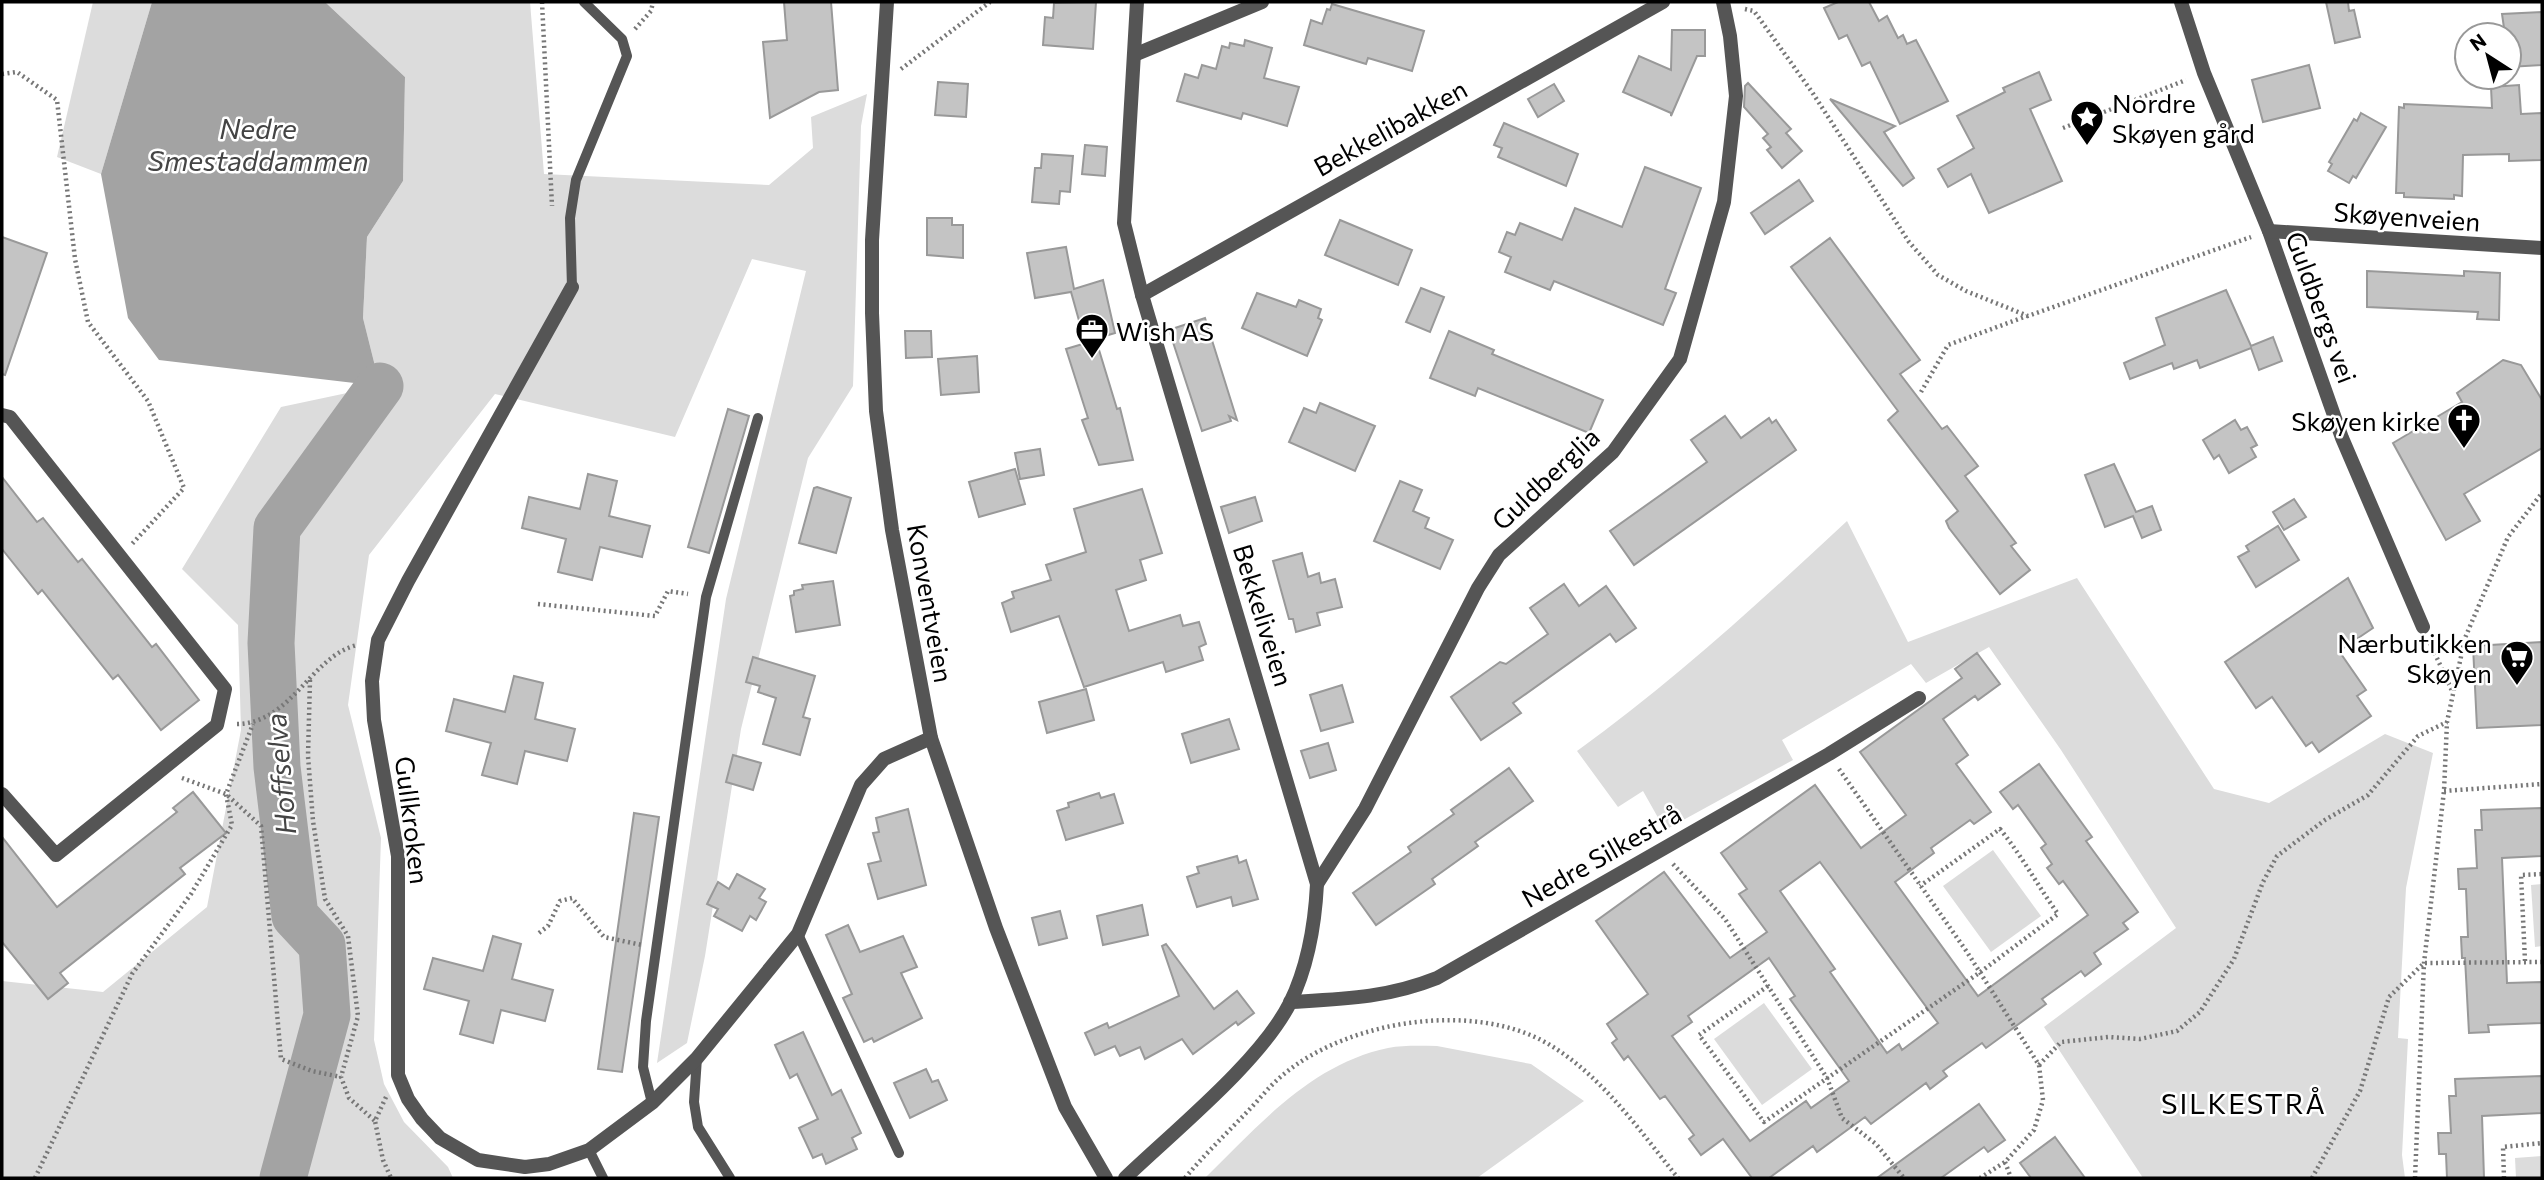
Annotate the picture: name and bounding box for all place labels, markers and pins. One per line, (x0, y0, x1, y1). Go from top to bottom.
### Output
place label: Nordre Skøyen gård (2112, 87, 2255, 148)
place icon: Nordre Skøyen gård (2068, 98, 2106, 147)
office icon: Wish AS (1073, 311, 1111, 360)
place label: Wish AS (1116, 315, 1214, 346)
church icon: Skøyen kirke (2445, 401, 2483, 450)
place label: Skøyen kirke (2291, 405, 2440, 436)
place label: Nærbutikken Skøyen (2337, 627, 2492, 688)
supermarket icon: Nærbutikken Skøyen (2498, 638, 2536, 687)

